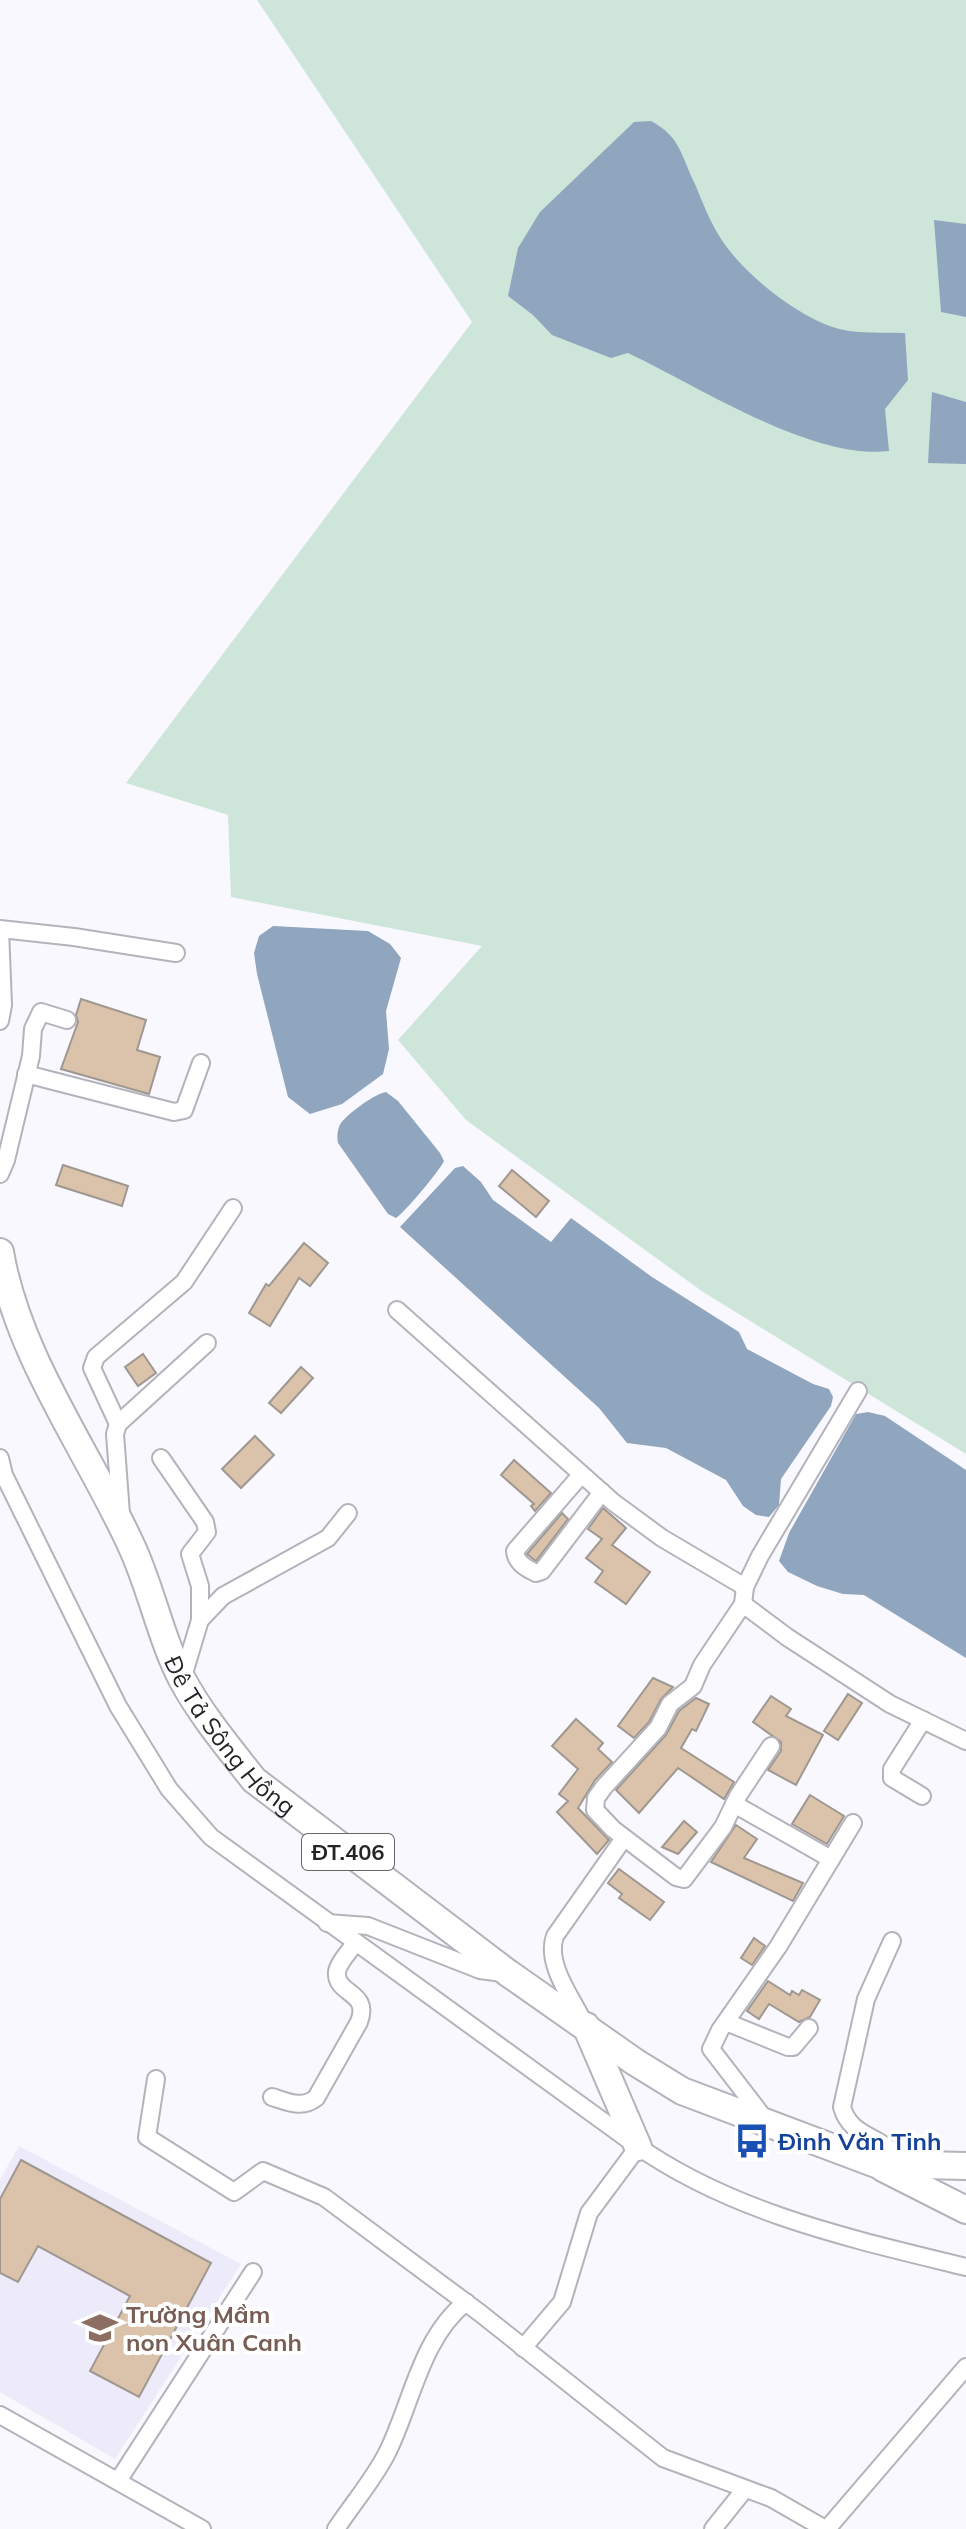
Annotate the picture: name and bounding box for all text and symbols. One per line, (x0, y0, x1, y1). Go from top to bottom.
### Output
street label: Đê Tả Sông Hồng (158, 1651, 302, 1821)
road number: ĐT.406 (302, 1834, 394, 1870)
bus stop icon: Đình Văn Tinh (733, 2122, 771, 2160)
place label: Đình Văn Tinh (777, 2126, 941, 2156)
place label: Trường Mầm non Xuân Canh (126, 2299, 302, 2357)
school or university icon: Trường Mầm non Xuân Canh (81, 2309, 119, 2347)

